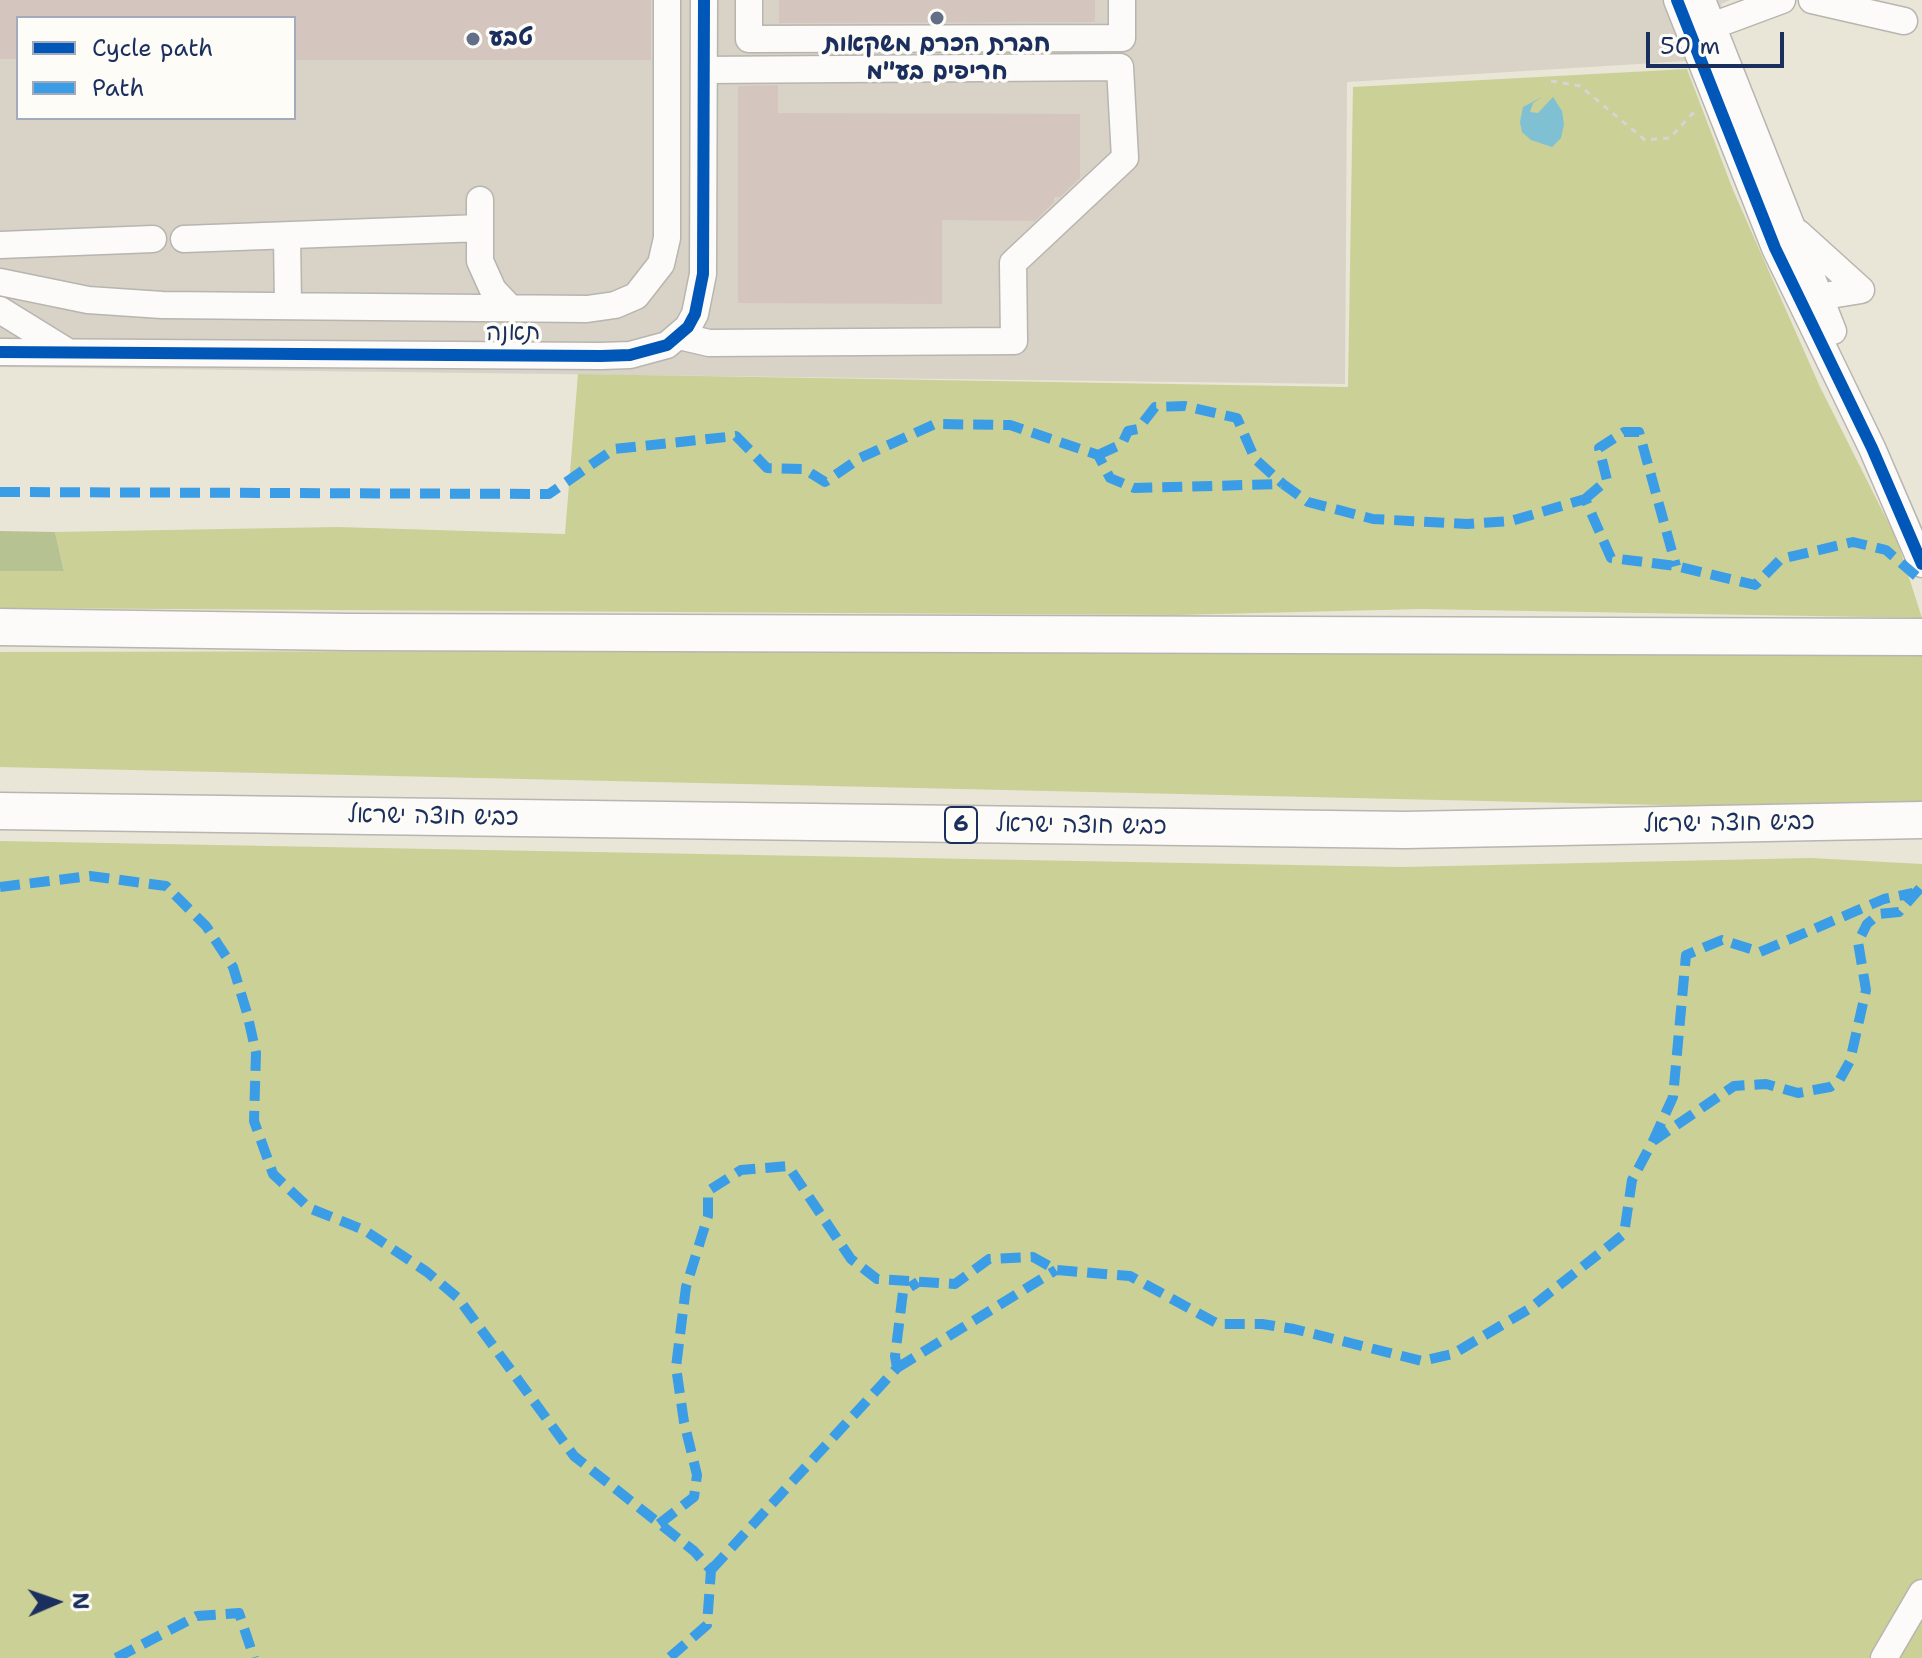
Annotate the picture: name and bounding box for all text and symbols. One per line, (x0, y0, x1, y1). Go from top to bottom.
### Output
marker: חברת הכרם משקאות חריפים בע"מ (928, 9, 946, 27)
legend (16, 16, 296, 120)
scale bar (1650, 16, 1788, 66)
place label: טבע (489, 25, 533, 53)
marker: טבע (464, 30, 482, 48)
text: 50 m (1660, 30, 1720, 62)
place label: חברת הכרם משקאות חריפים בע"מ (824, 31, 1050, 87)
text: Cycle path (92, 32, 213, 64)
text: Path (92, 72, 144, 104)
street label: תאנה (486, 320, 540, 348)
street label: כביש חוצה ישראל (347, 801, 519, 833)
road number: 6 (945, 807, 977, 843)
street label: כביש חוצה ישראל (1643, 808, 1815, 840)
street label: כביש חוצה ישראל (995, 810, 1167, 842)
north arrow (16, 1562, 96, 1642)
text: N (66, 1592, 95, 1610)

